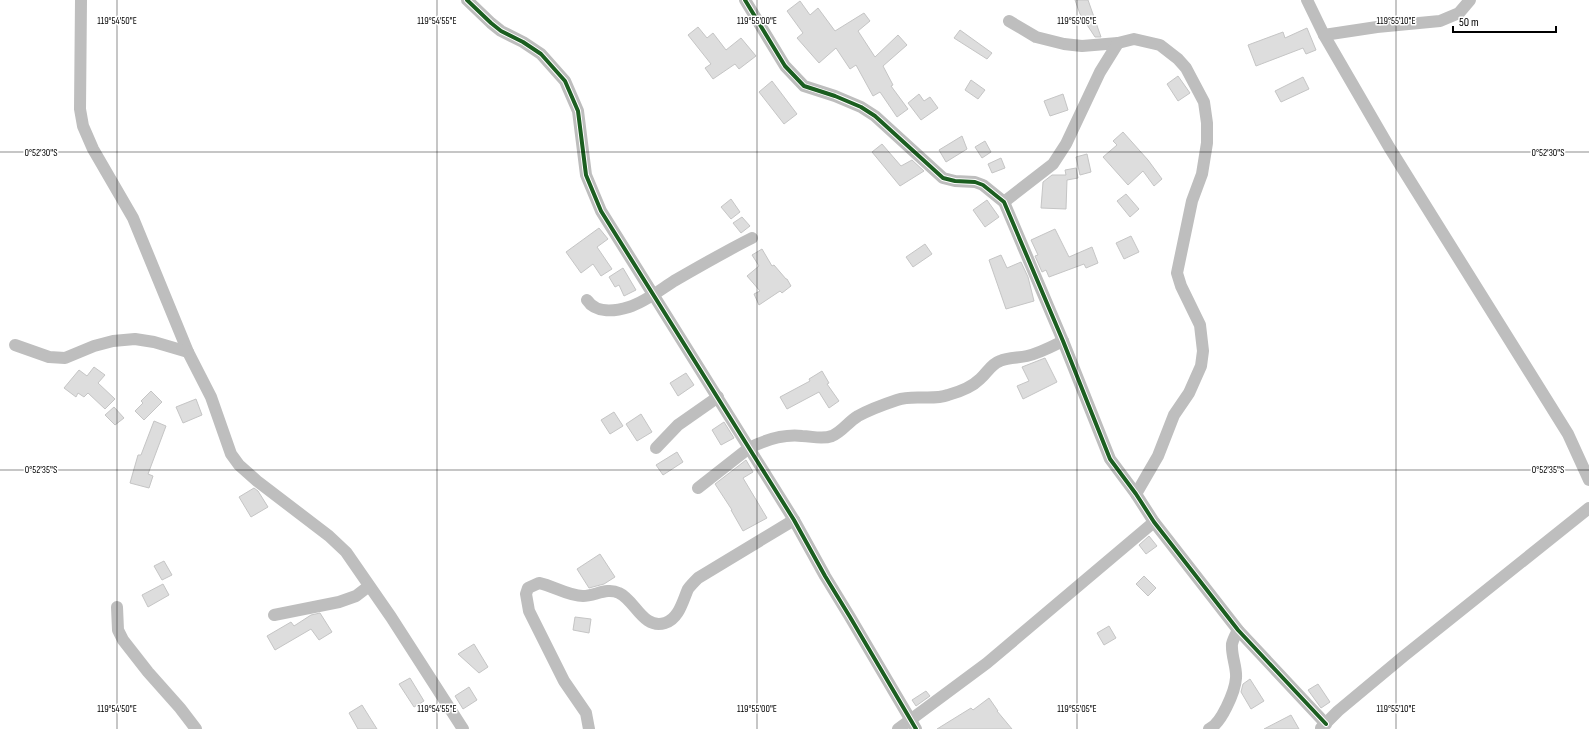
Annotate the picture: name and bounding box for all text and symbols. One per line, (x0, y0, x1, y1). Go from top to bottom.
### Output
scale bar (1453, 8, 1556, 34)
text: 119°54'50"E (97, 15, 137, 27)
text: 119°54'55"E (417, 15, 457, 27)
text: 119°55'00"E (737, 15, 777, 27)
text: 119°55'05"E (1057, 15, 1097, 27)
text: 119°55'10"E (1377, 15, 1416, 27)
text: 50 m (1459, 15, 1479, 30)
text: 0°52'30"S (25, 147, 58, 159)
text: 0°52'30"S (1532, 147, 1565, 159)
text: 0°52'35"S (25, 464, 57, 476)
text: 0°52'35"S (1532, 464, 1564, 476)
text: 119°54'50"E (97, 703, 137, 715)
text: 119°54'55"E (417, 703, 457, 715)
text: 119°55'00"E (737, 703, 777, 715)
text: 119°55'05"E (1057, 703, 1097, 715)
text: 119°55'10"E (1377, 703, 1416, 715)

